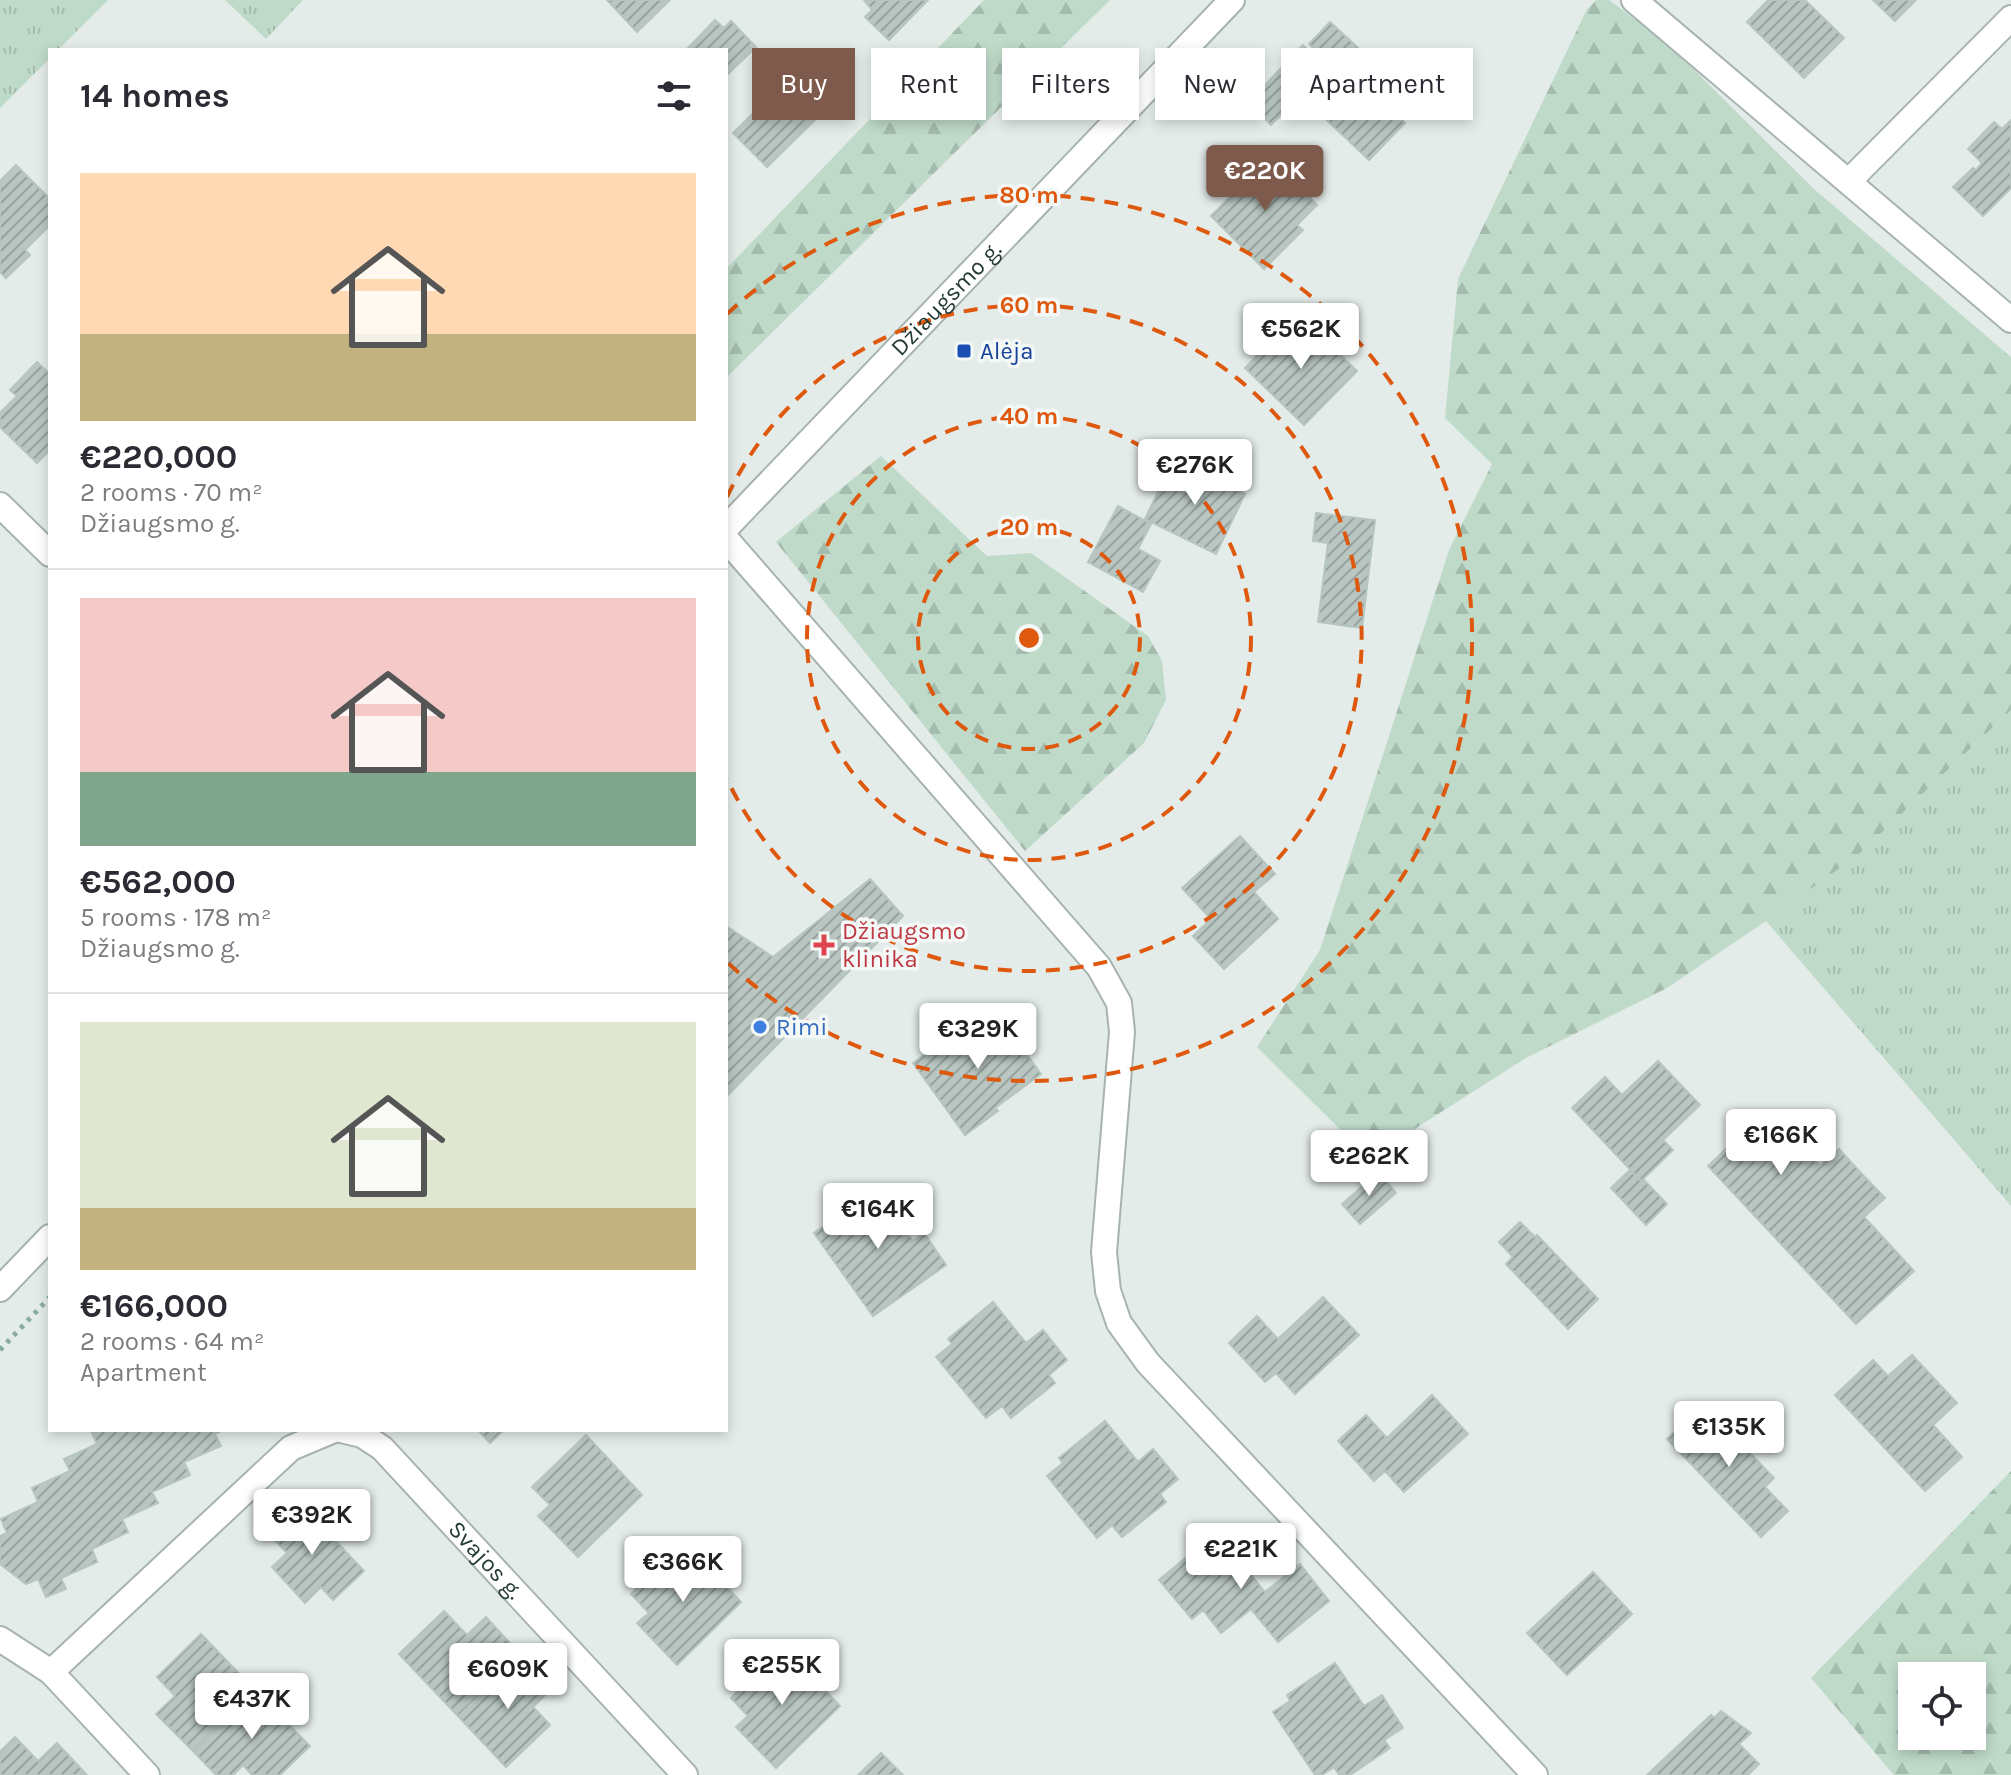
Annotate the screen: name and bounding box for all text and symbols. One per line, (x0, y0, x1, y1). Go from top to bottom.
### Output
chip: Buy (752, 48, 855, 120)
chip: Rent (871, 48, 986, 120)
chip: Filters (1002, 48, 1139, 120)
chip: New (1155, 48, 1265, 120)
chip: Apartment (1281, 48, 1473, 120)
icon: filters (652, 74, 696, 118)
text: 14 homes (80, 76, 230, 116)
pin: €220K (1209, 145, 1321, 213)
text: €220K (1224, 155, 1306, 186)
text: 80 m (999, 181, 1059, 209)
icon: home (316, 225, 460, 369)
street label: Džiaugsmo g. (885, 235, 1007, 361)
text: 60 m (1000, 291, 1058, 319)
pin: €562K (1245, 303, 1357, 371)
text: €562K (1261, 313, 1341, 344)
place label: Alėja (980, 337, 1034, 365)
marker: Alėja (955, 342, 973, 360)
text: 40 m (1000, 402, 1058, 430)
text: €220,000 (80, 437, 237, 477)
pin: €276K (1139, 439, 1251, 507)
text: €276K (1156, 449, 1234, 480)
text: 2 rooms · 70 m² (80, 477, 263, 508)
text: Džiaugsmo g. (80, 508, 240, 539)
text: 20 m (1000, 513, 1058, 541)
centre of rings (1015, 624, 1043, 652)
icon: home (316, 650, 460, 794)
text: €562,000 (80, 862, 236, 902)
text: 5 rooms · 178 m² (80, 902, 271, 933)
place label: Džiaugsmo klinika (842, 917, 966, 973)
text: Džiaugsmo g. (80, 933, 240, 964)
marker: Džiaugsmo klinika (813, 934, 835, 956)
pin: €329K (922, 1003, 1034, 1071)
place label: Rimi (776, 1013, 827, 1041)
text: €329K (937, 1013, 1019, 1044)
marker: Rimi (751, 1018, 769, 1036)
icon: home (316, 1074, 460, 1218)
pin: €166K (1725, 1109, 1837, 1177)
text: €166K (1744, 1119, 1818, 1150)
pin: €262K (1313, 1130, 1425, 1198)
text: €262K (1329, 1140, 1409, 1171)
pin: €164K (822, 1183, 934, 1251)
text: €164K (841, 1193, 915, 1224)
text: €166,000 (80, 1286, 228, 1326)
text: 2 rooms · 64 m² (80, 1326, 264, 1357)
text: Apartment (80, 1357, 207, 1388)
pin: €135K (1673, 1401, 1785, 1469)
text: €135K (1692, 1411, 1766, 1442)
pin: €392K (256, 1489, 368, 1557)
text: €392K (271, 1499, 353, 1530)
street label: Svajos g. (443, 1515, 529, 1605)
pin: €221K (1185, 1523, 1297, 1591)
text: €221K (1204, 1533, 1278, 1564)
pin: €366K (627, 1536, 739, 1604)
text: €366K (642, 1546, 724, 1577)
pin: €255K (726, 1639, 838, 1707)
pin: €609K (452, 1643, 564, 1711)
text: €255K (742, 1649, 822, 1680)
text: €609K (467, 1653, 549, 1684)
map controls (1898, 1662, 1986, 1750)
button: locate (1898, 1662, 1986, 1750)
pin: €437K (196, 1673, 308, 1741)
text: €437K (213, 1683, 291, 1714)

